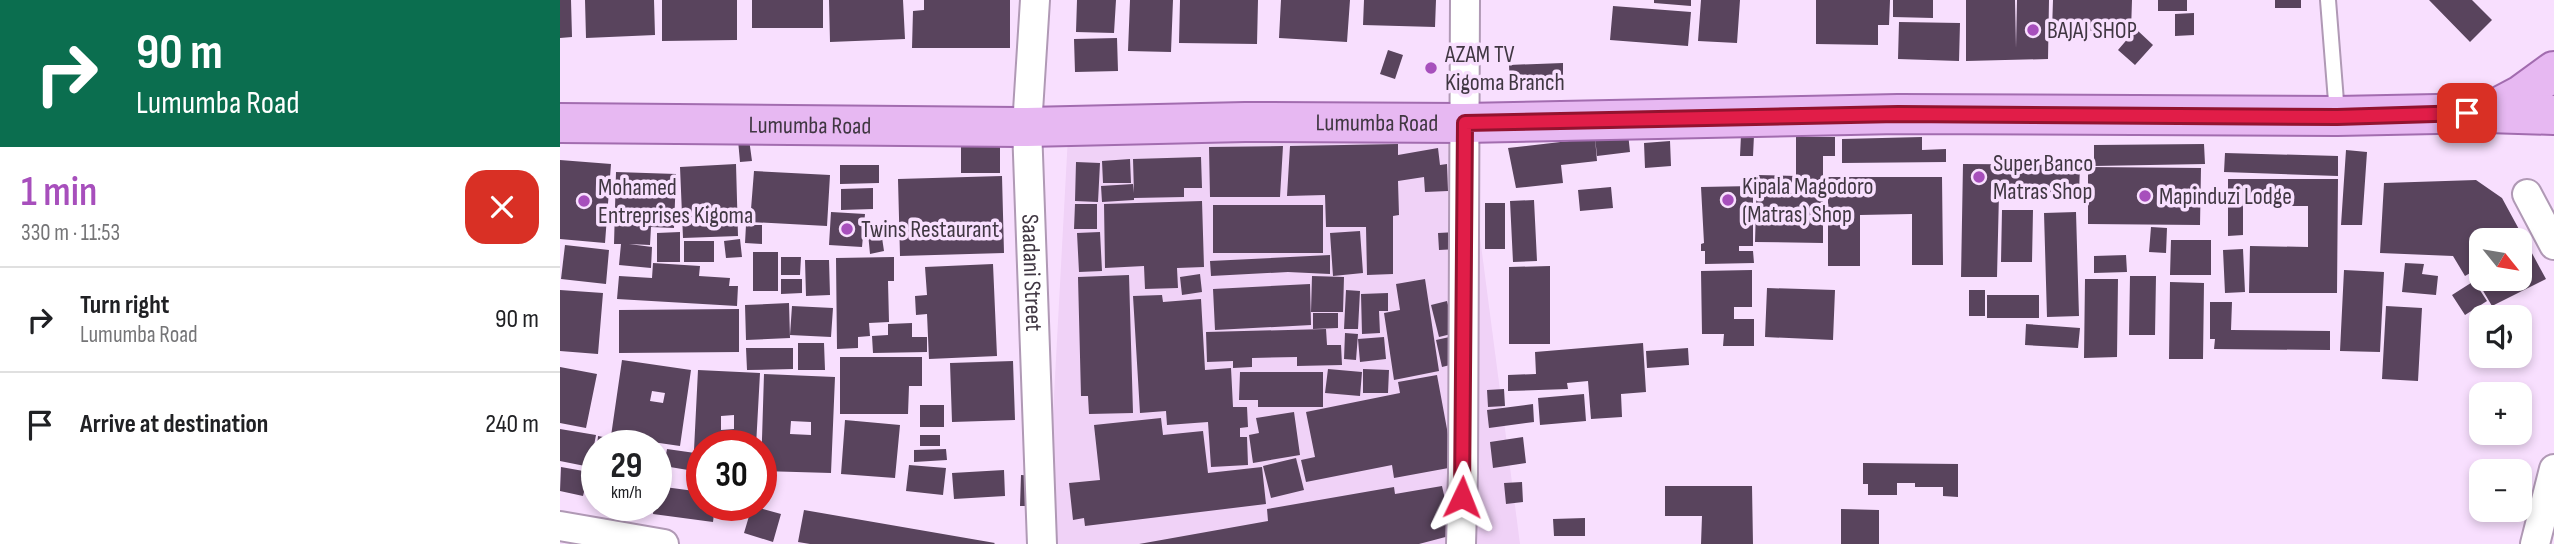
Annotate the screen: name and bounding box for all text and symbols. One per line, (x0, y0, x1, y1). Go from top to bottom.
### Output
place label: BAJAJ SHOP (2047, 16, 2137, 45)
marker: BAJAJ SHOP (2025, 22, 2041, 38)
text: 90 m (136, 24, 223, 83)
icon: right (21, 28, 112, 119)
place label: AZAM TV Kigoma Branch (1444, 40, 1565, 97)
marker: AZAM TV Kigoma Branch (1423, 60, 1439, 76)
pin (2437, 83, 2497, 143)
text: Lumumba Road (136, 84, 300, 123)
icon: arrive (2448, 94, 2486, 132)
street label: Lumumba Road (1315, 108, 1438, 138)
street label: Lumumba Road (748, 111, 872, 141)
place label: Super Banco Matras Shop (1993, 149, 2093, 206)
text: 1 min (21, 167, 97, 218)
marker: Super Banco Matras Shop (1971, 169, 1987, 185)
button: close (465, 170, 539, 244)
place label: Kipala Magodoro (Matras) Shop (1742, 172, 1873, 229)
place label: Mohamed Entreprises Kigoma (598, 173, 753, 230)
place label: Mapinduzi Lodge (2159, 182, 2292, 211)
marker: Mapinduzi Lodge (2137, 188, 2153, 204)
marker: Kipala Magodoro (Matras) Shop (1720, 192, 1736, 208)
marker: Mohamed Entreprises Kigoma (576, 193, 592, 209)
street label: Saadani Street (1015, 214, 1048, 332)
place label: Twins Restaurant (861, 215, 999, 244)
text: 330 m · 11:53 (21, 219, 120, 247)
marker: Twins Restaurant (839, 221, 855, 237)
north arrow (2469, 228, 2532, 290)
map controls (2469, 228, 2532, 522)
text: Turn right (80, 290, 169, 321)
icon: right (21, 301, 59, 339)
text: 90 m (495, 304, 539, 335)
button: sound (2469, 305, 2532, 368)
text: Lumumba Road (80, 321, 198, 349)
button: + (2469, 382, 2532, 445)
icon: arrive (21, 406, 59, 444)
text: Arrive at destination (80, 409, 268, 440)
text: 240 m (485, 409, 539, 440)
speed limit sign: 30 (686, 430, 777, 521)
text: 29 (611, 445, 642, 488)
button: − (2469, 459, 2532, 522)
position arrow (1425, 460, 1499, 534)
text: km/h (611, 482, 642, 503)

